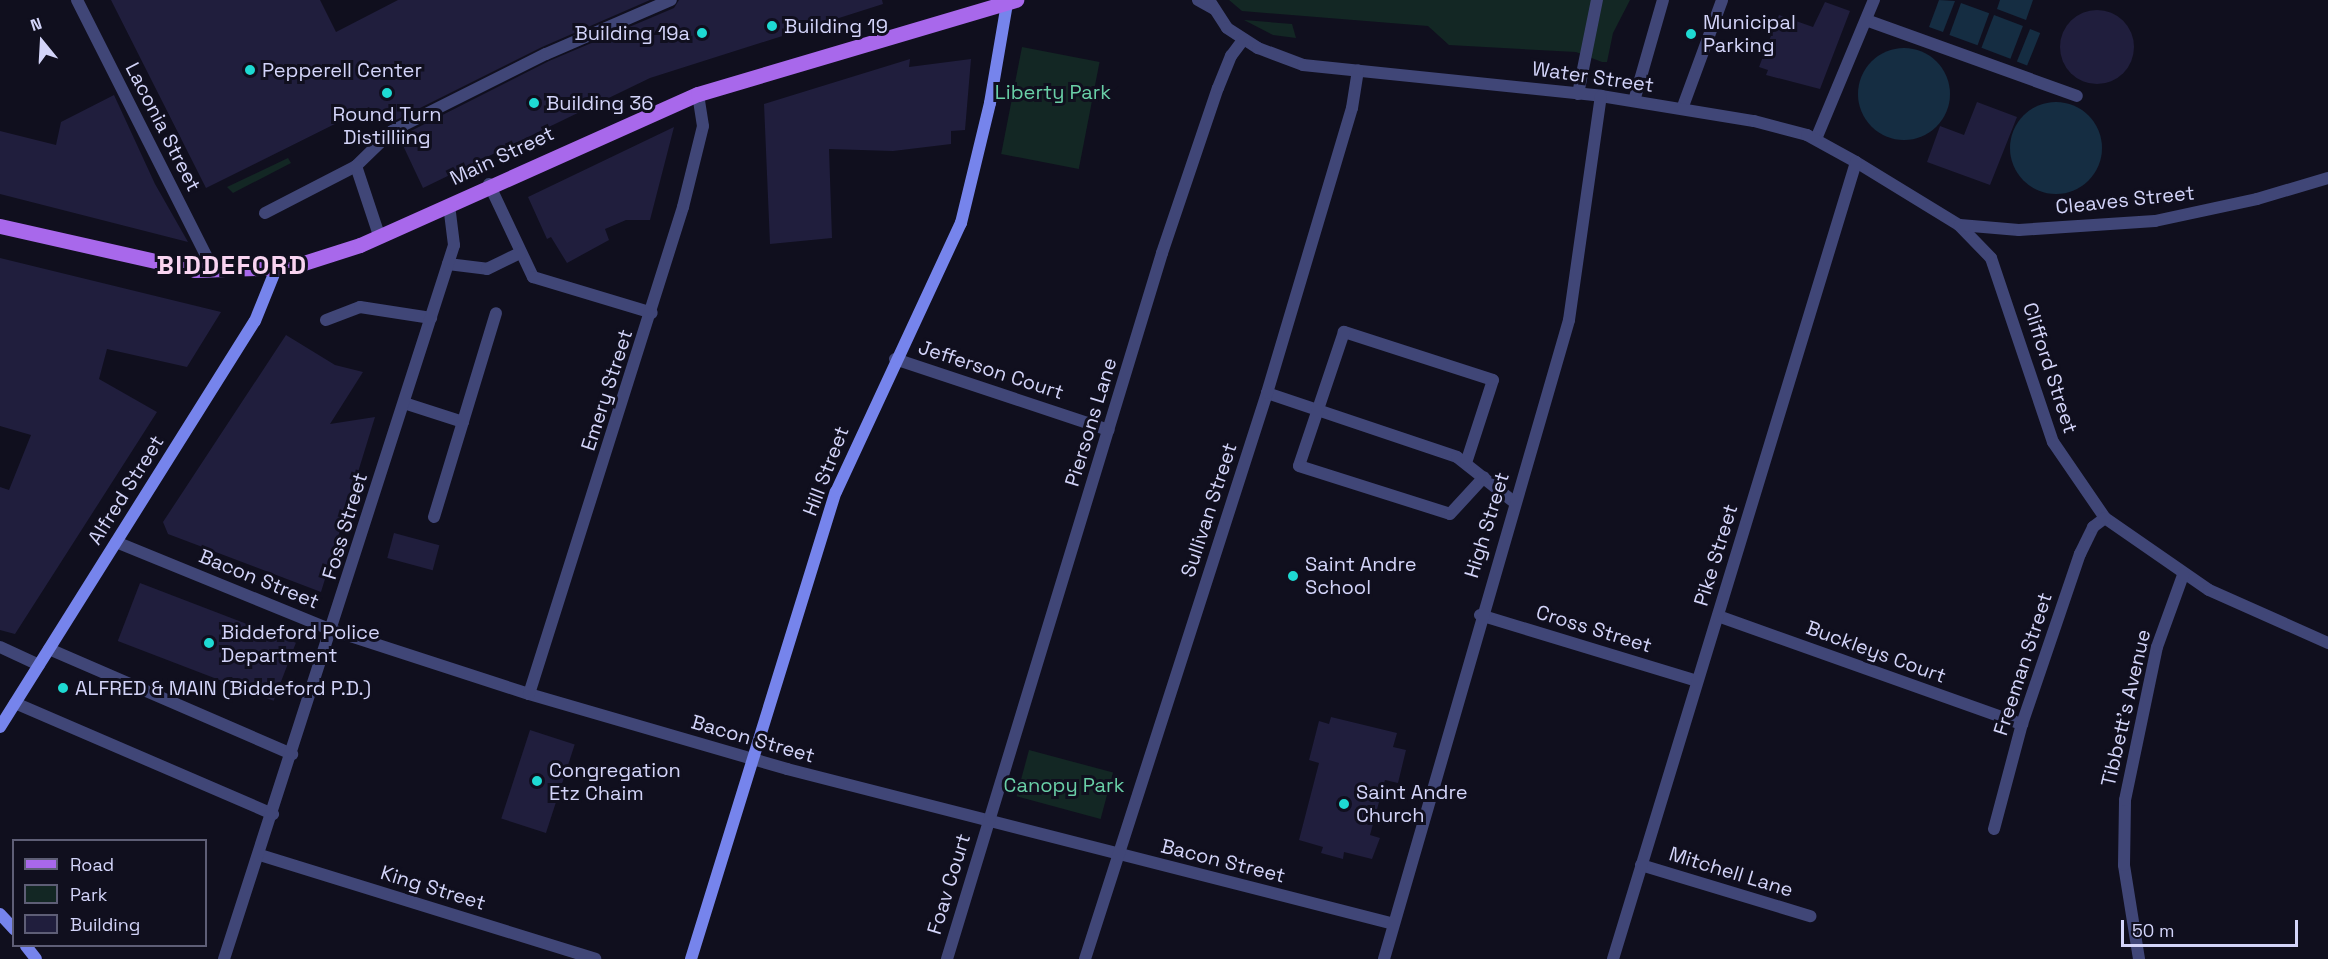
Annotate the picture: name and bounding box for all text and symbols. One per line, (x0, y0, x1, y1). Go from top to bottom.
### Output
place label: Municipal Parking (1703, 11, 1796, 58)
north arrow (12, 12, 72, 72)
text: N (28, 13, 45, 36)
place label: Building 19 (784, 14, 888, 38)
marker: Building 19 (765, 19, 779, 33)
place label: Building 19a (575, 21, 690, 45)
marker: Building 19a (695, 26, 709, 40)
marker: Municipal Parking (1684, 27, 1698, 41)
street label: Water Street (1531, 57, 1655, 97)
place label: Pepperell Center (262, 58, 422, 82)
street label: Laconia Street (120, 59, 206, 195)
marker: Pepperell Center (243, 63, 257, 77)
park label: Liberty Park (995, 80, 1111, 104)
marker: Round Turn Distilliing (380, 86, 394, 100)
place label: Building 36 (546, 91, 654, 115)
marker: Building 36 (527, 96, 541, 110)
place label: Round Turn Distilliing (332, 102, 442, 149)
street label: Main Street (446, 121, 558, 191)
street label: Cleaves Street (2054, 181, 2196, 219)
district label: BIDDEFORD (156, 250, 308, 282)
street label: Clifford Street (2018, 300, 2082, 436)
street label: Emery Street (576, 326, 638, 454)
street label: Jefferson Court (915, 335, 1067, 405)
street label: Piersons Lane (1060, 355, 1122, 489)
street label: Hill Street (798, 423, 854, 519)
street label: Alfred Street (83, 431, 169, 549)
street label: Sullivan Street (1176, 440, 1242, 580)
street label: High Street (1460, 469, 1514, 581)
street label: Foss Street (317, 470, 373, 582)
street label: Pike Street (1689, 501, 1743, 609)
street label: Bacon Street (195, 544, 323, 614)
place label: Saint Andre School (1305, 552, 1417, 599)
marker: Saint Andre School (1286, 569, 1300, 583)
street label: Freeman Street (1989, 589, 2057, 739)
street label: Cross Street (1533, 600, 1655, 658)
street label: Buckleys Court (1803, 616, 1949, 688)
place label: Biddeford Police Department (221, 620, 380, 667)
street label: Tibbett's Avenue (2096, 627, 2156, 789)
marker: Biddeford Police Department (202, 636, 216, 650)
place label: ALFRED & MAIN (Biddeford P.D.) (75, 676, 371, 700)
marker: ALFRED & MAIN (Biddeford P.D.) (56, 681, 70, 695)
street label: Bacon Street (689, 710, 817, 768)
place label: Congregation Etz Chaim (549, 758, 681, 805)
park label: Canopy Park (1004, 773, 1124, 797)
marker: Congregation Etz Chaim (530, 774, 544, 788)
place label: Saint Andre Church (1356, 780, 1468, 827)
marker: Saint Andre Church (1337, 797, 1351, 811)
street label: Foav Court (922, 831, 976, 937)
street label: Bacon Street (1158, 834, 1288, 888)
legend (12, 839, 207, 947)
street label: Mitchell Lane (1666, 842, 1796, 902)
text: Road (70, 853, 114, 876)
street label: King Street (378, 861, 488, 915)
text: Park (70, 883, 107, 906)
scale bar (2124, 908, 2301, 946)
text: Building (70, 913, 140, 936)
text: 50 m (2132, 919, 2174, 942)

